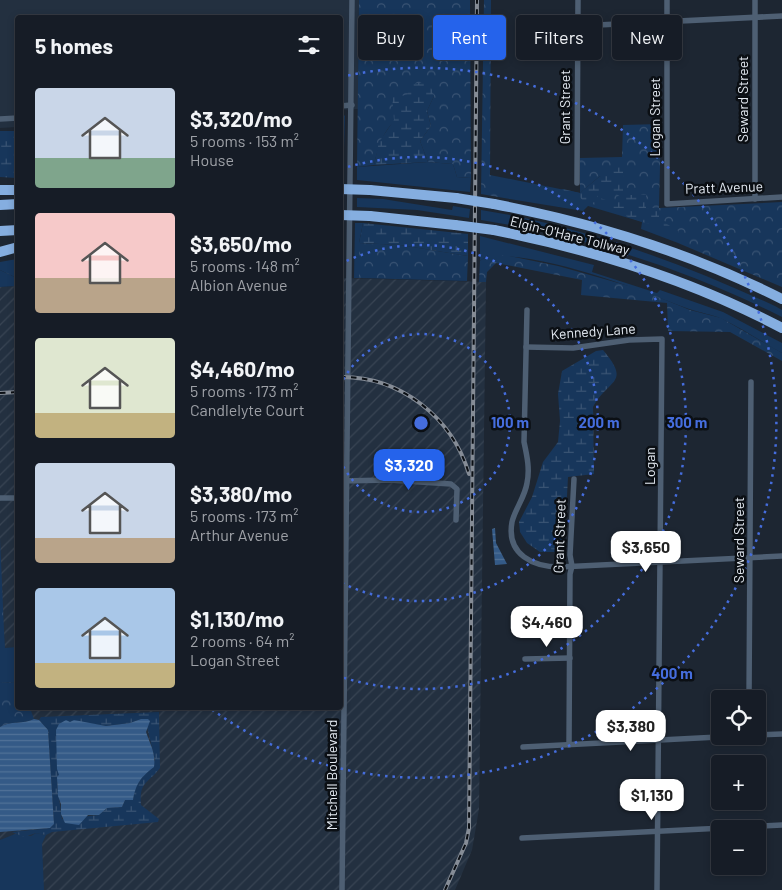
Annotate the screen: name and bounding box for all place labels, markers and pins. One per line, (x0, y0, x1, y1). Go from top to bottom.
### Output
centre of rings (412, 414, 430, 432)
pin: $3,320 (368, 448, 450, 491)
pin: $3,650 (605, 530, 687, 573)
pin: $4,460 (506, 606, 588, 648)
pin: $3,380 (590, 710, 672, 752)
pin: $1,130 (611, 778, 693, 821)

